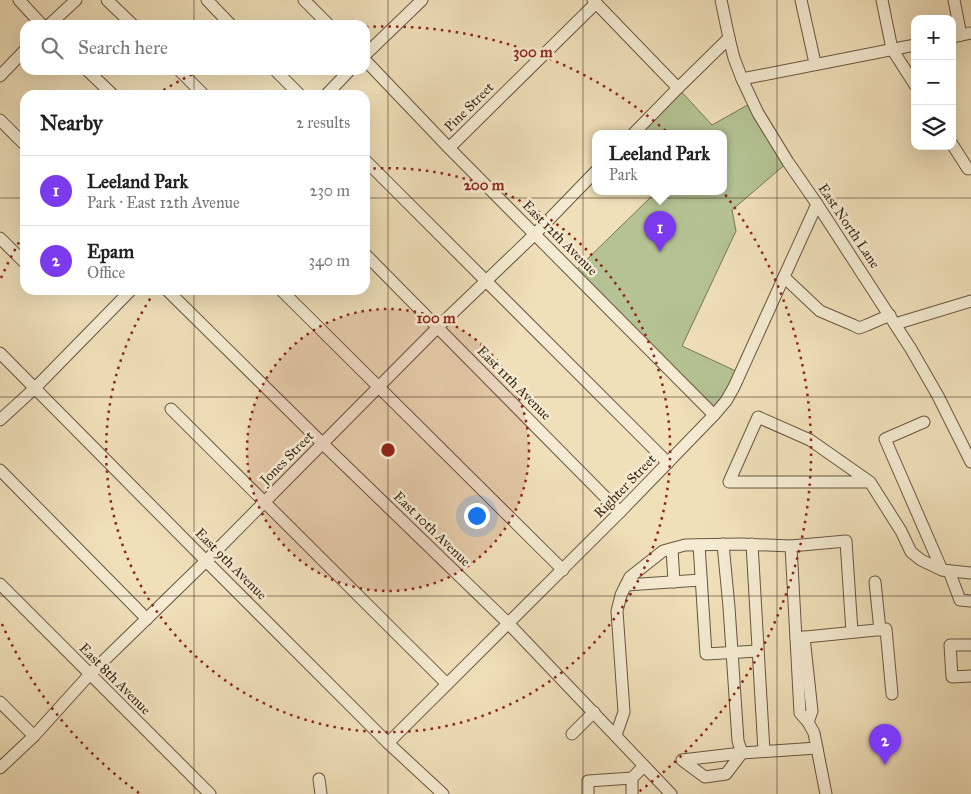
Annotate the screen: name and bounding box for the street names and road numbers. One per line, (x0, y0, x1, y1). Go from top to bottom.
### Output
street label: Pine Street (441, 79, 497, 135)
street label: East North Lane (814, 180, 884, 272)
street label: East 12th Avenue (519, 197, 601, 279)
street label: East 11th Avenue (473, 342, 555, 424)
street label: Jones Street (255, 428, 318, 490)
street label: Righter Street (590, 451, 660, 521)
street label: East 10th Avenue (390, 488, 474, 570)
street label: East 9th Avenue (192, 525, 270, 603)
street label: East 8th Avenue (76, 640, 154, 718)

